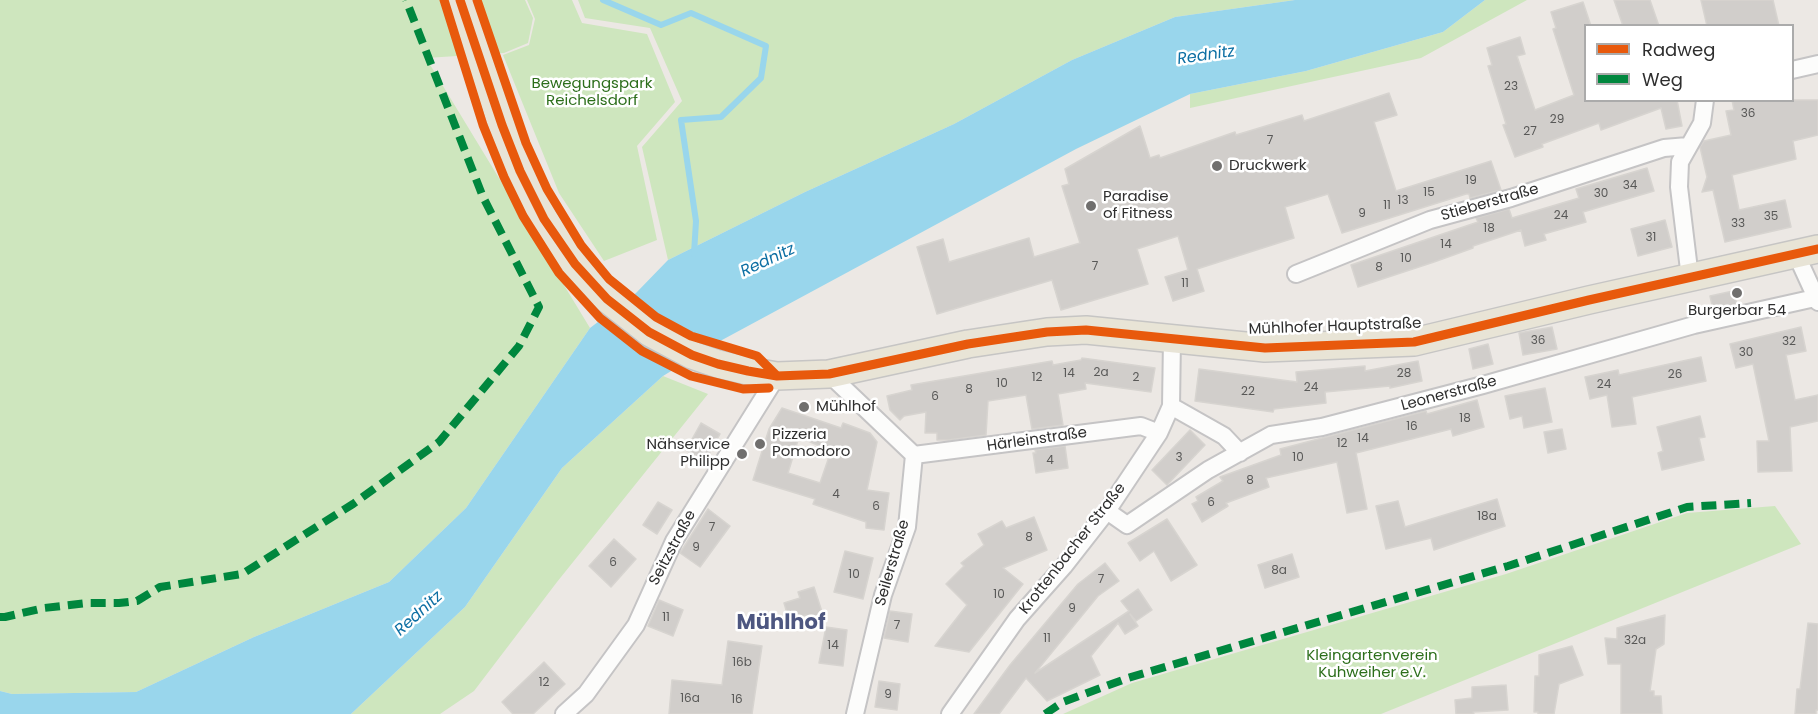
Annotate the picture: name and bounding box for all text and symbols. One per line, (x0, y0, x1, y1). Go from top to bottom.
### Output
legend (1584, 24, 1794, 102)
text: Radweg (1642, 37, 1715, 62)
water label: Rednitz (1176, 42, 1236, 70)
text: Weg (1642, 67, 1683, 92)
park label: Bewegungspark Reichelsdorf (531, 75, 653, 110)
house number: 23 (1504, 80, 1518, 94)
house number: 36 (1741, 107, 1755, 121)
house number: 29 (1550, 113, 1564, 127)
house number: 27 (1523, 125, 1537, 139)
house number: 7 (1267, 134, 1273, 148)
place label: Druckwerk (1229, 157, 1307, 175)
marker: Druckwerk (1210, 159, 1224, 173)
house number: 19 (1465, 174, 1477, 188)
house number: 34 (1623, 179, 1637, 193)
street label: Stieberstraße (1439, 180, 1541, 226)
house number: 15 (1423, 186, 1435, 200)
house number: 30 (1594, 187, 1608, 201)
place label: Paradise of Fitness (1103, 188, 1173, 223)
house number: 13 (1398, 194, 1408, 208)
marker: Paradise of Fitness (1084, 199, 1098, 213)
house number: 11 (1383, 199, 1391, 213)
house number: 9 (1358, 207, 1366, 221)
house number: 24 (1554, 209, 1568, 223)
house number: 35 (1764, 210, 1778, 224)
house number: 33 (1731, 217, 1745, 231)
house number: 18 (1483, 222, 1495, 236)
house number: 31 (1646, 231, 1656, 245)
house number: 14 (1440, 238, 1452, 252)
water label: Rednitz (738, 240, 798, 282)
house number: 10 (1400, 252, 1412, 266)
house number: 7 (1092, 260, 1098, 274)
house number: 8 (1375, 261, 1383, 275)
house number: 11 (1181, 277, 1189, 291)
marker: Burgerbar 54 (1730, 286, 1744, 300)
place label: Burgerbar 54 (1688, 302, 1786, 320)
street label: Mühlhofer Hauptstraße (1248, 315, 1422, 339)
house number: 36 (1531, 334, 1545, 348)
house number: 32 (1782, 335, 1796, 349)
house number: 30 (1739, 346, 1753, 360)
house number: 2a (1093, 366, 1109, 380)
house number: 14 (1063, 367, 1075, 381)
house number: 28 (1397, 367, 1411, 381)
house number: 26 (1668, 368, 1682, 382)
house number: 12 (1032, 371, 1042, 385)
house number: 2 (1133, 371, 1139, 385)
street label: Leonerstraße (1399, 373, 1499, 415)
house number: 10 (996, 377, 1008, 391)
house number: 24 (1597, 378, 1611, 392)
house number: 24 (1304, 381, 1318, 395)
house number: 8 (965, 383, 973, 397)
house number: 22 (1241, 385, 1255, 399)
house number: 6 (931, 390, 939, 404)
place label: Mühlhof (816, 398, 876, 416)
marker: Mühlhof (797, 400, 811, 414)
house number: 18 (1459, 412, 1471, 426)
house number: 16 (1406, 420, 1418, 434)
street label: Härleinstraße (986, 424, 1088, 456)
place label: Pizzeria Pomodoro (772, 426, 850, 461)
house number: 14 (1357, 432, 1369, 446)
place label: Nähservice Philipp (646, 436, 730, 471)
marker: Pizzeria Pomodoro (753, 437, 767, 451)
house number: 12 (1337, 437, 1347, 451)
marker: Nähservice Philipp (735, 447, 749, 461)
house number: 3 (1175, 451, 1183, 465)
house number: 10 (1292, 451, 1304, 465)
house number: 4 (1046, 454, 1054, 468)
house number: 8 (1246, 474, 1254, 488)
street label: Krottenbacher Straße (1016, 480, 1130, 618)
house number: 4 (832, 488, 840, 502)
house number: 6 (1207, 496, 1215, 510)
house number: 6 (872, 500, 880, 514)
street label: Seitzstraße (646, 507, 700, 589)
house number: 18a (1477, 510, 1497, 524)
street label: Seilerstraße (872, 518, 914, 608)
house number: 7 (709, 521, 715, 535)
house number: 8 (1025, 531, 1033, 545)
house number: 9 (692, 541, 700, 555)
house number: 6 (609, 556, 617, 570)
house number: 8a (1271, 564, 1287, 578)
house number: 10 (848, 568, 860, 582)
house number: 7 (1098, 573, 1104, 587)
water label: Rednitz (391, 588, 447, 640)
house number: 10 (993, 588, 1005, 602)
house number: 9 (1068, 602, 1076, 616)
house number: 11 (662, 611, 670, 625)
district label: Mühlhof (737, 611, 825, 637)
house number: 7 (894, 619, 900, 633)
house number: 11 (1043, 632, 1051, 646)
house number: 32a (1624, 634, 1646, 648)
house number: 14 (827, 639, 839, 653)
park label: Kleingartenverein Kuhweiher e.V. (1306, 647, 1438, 682)
house number: 16b (732, 656, 752, 670)
house number: 12 (539, 676, 549, 690)
house number: 9 (884, 688, 892, 702)
house number: 16a (680, 692, 700, 706)
house number: 16 (731, 693, 743, 707)

